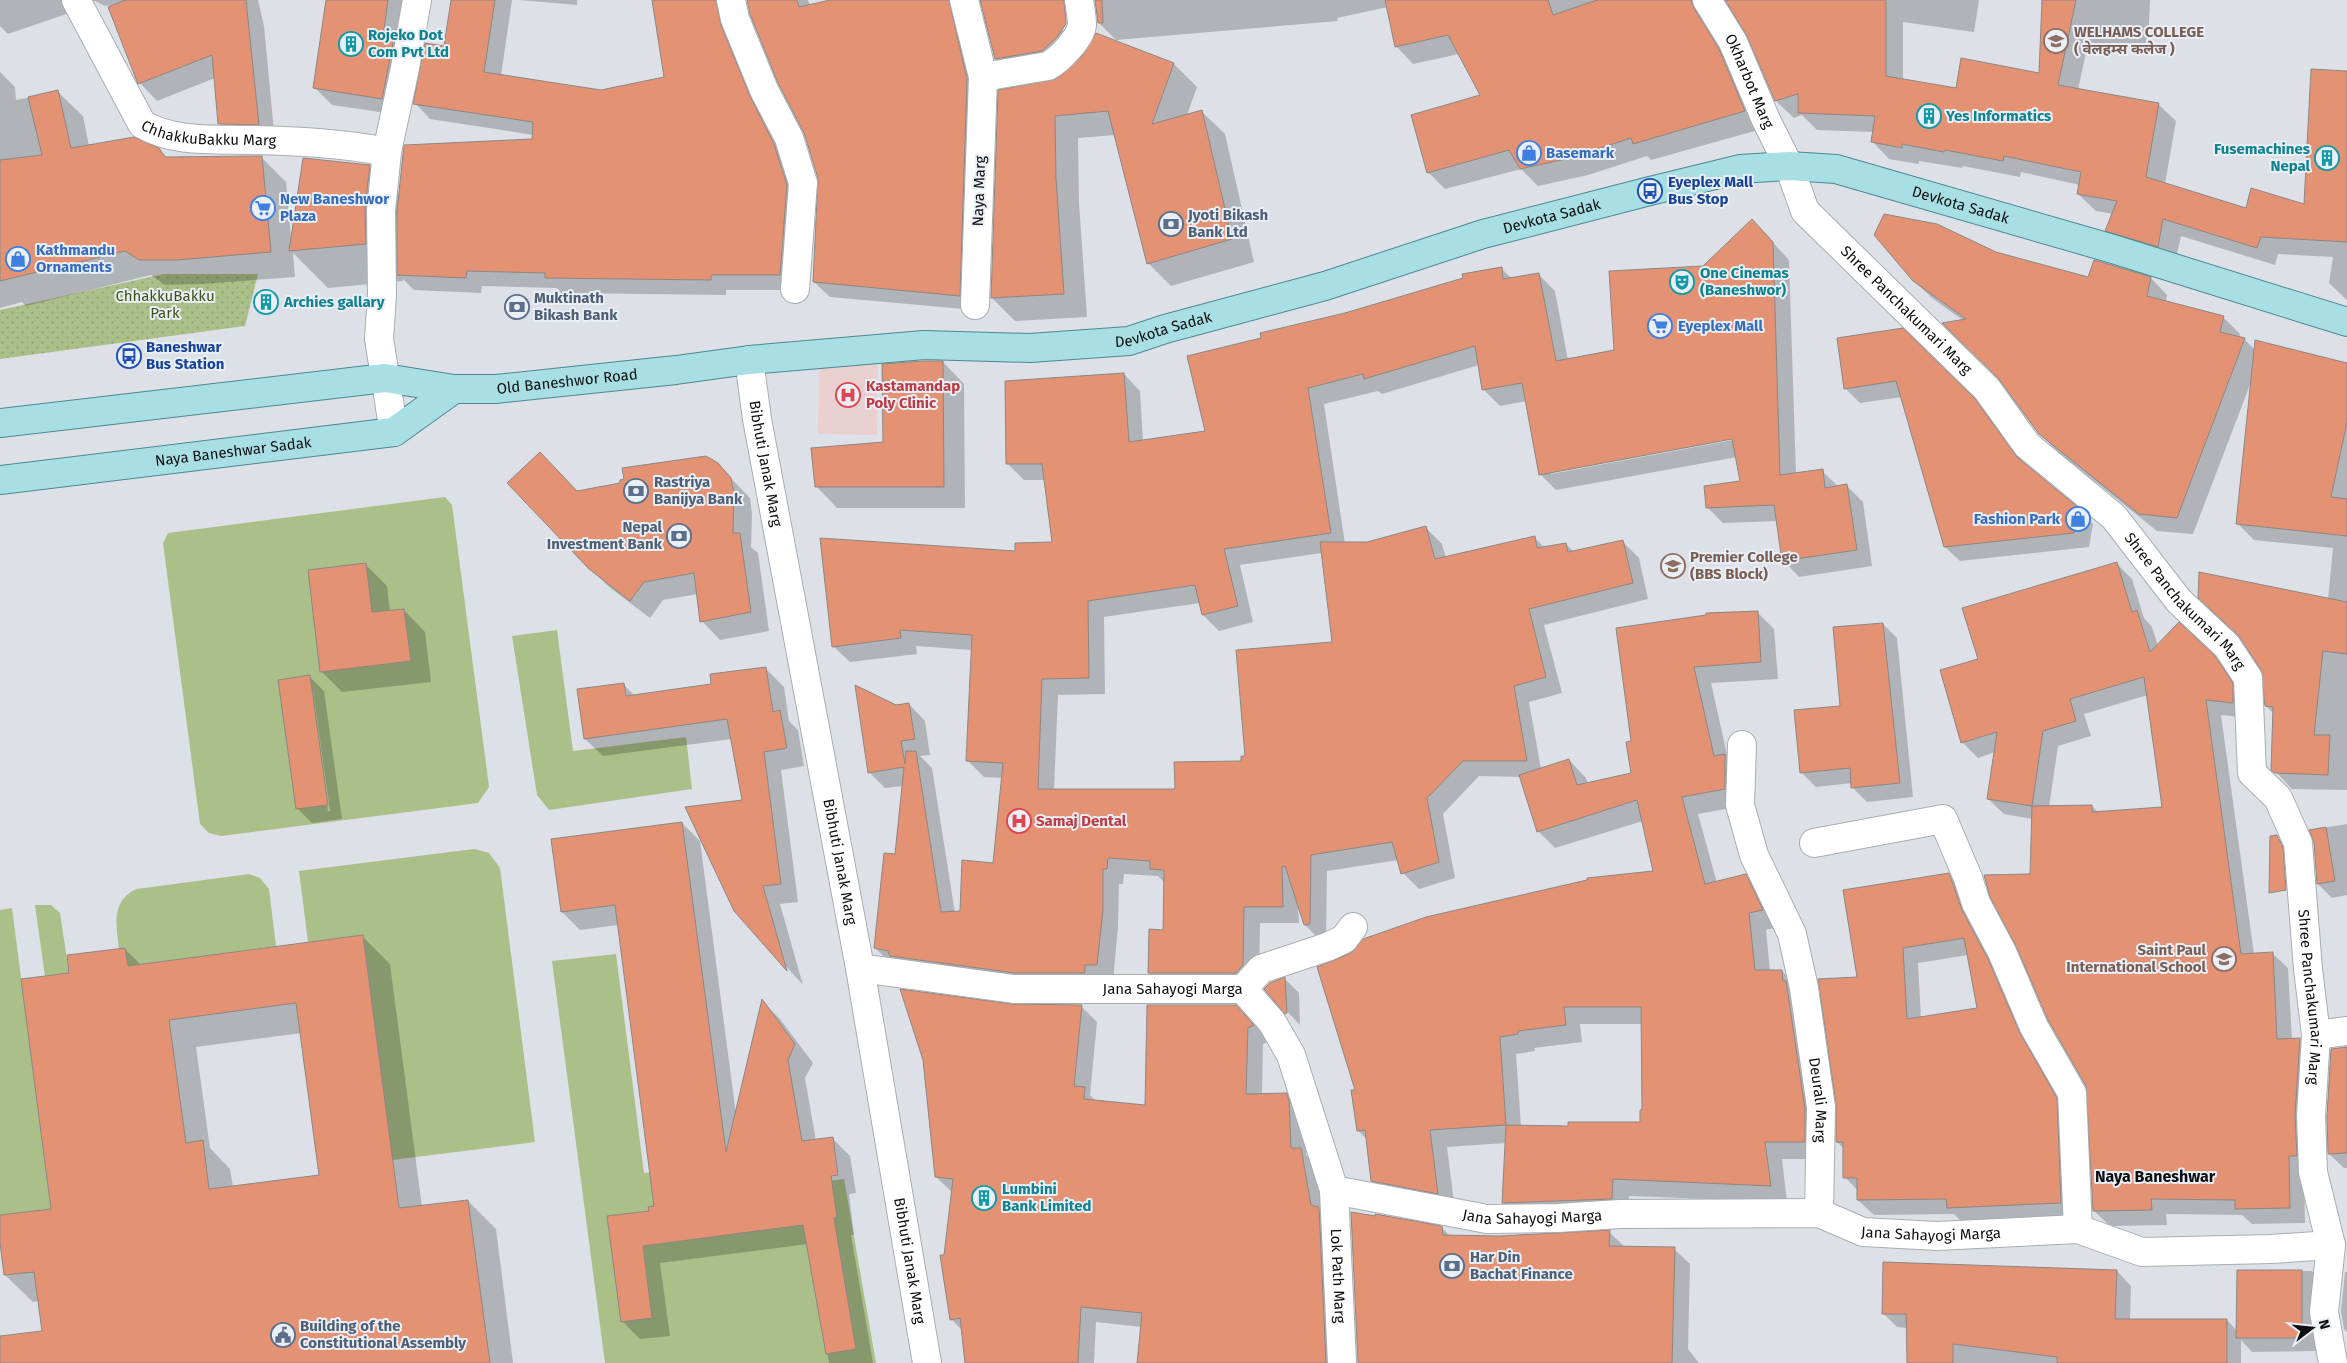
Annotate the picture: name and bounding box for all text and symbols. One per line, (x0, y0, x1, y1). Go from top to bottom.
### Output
place label: WELHAMS COLLEGE ( वेलहम्स कलेज ) (2074, 23, 2204, 58)
place label: Rojeko Dot Com Pvt Ltd (368, 26, 449, 61)
school or university icon: WELHAMS COLLEGE ( वेलहम्स कलेज ) (2043, 28, 2069, 54)
street label: Okharbot Marg (1721, 30, 1778, 132)
building icon: Rojeko Dot Com Pvt Ltd (338, 31, 364, 57)
building icon: Yes Informatics (1916, 103, 1942, 129)
place label: Yes Informatics (1945, 107, 2051, 125)
street label: ChhakkuBakku Marg (138, 116, 277, 150)
shop icon: Basemark (1516, 140, 1542, 166)
place label: Fusemachines Nepal (2214, 140, 2311, 175)
place label: Basemark (1546, 144, 1615, 162)
building icon: Fusemachines Nepal (2314, 145, 2340, 171)
street label: Naya Marg (969, 155, 989, 227)
place label: Eyeplex Mall Bus Stop (1668, 173, 1753, 208)
bus stop icon: Eyeplex Mall Bus Stop (1637, 178, 1663, 204)
street label: Devkota Sadak (1910, 182, 2011, 228)
place label: New Baneshwor Plaza (280, 190, 390, 225)
supermarket icon: New Baneshwor Plaza (250, 195, 276, 221)
street label: Devkota Sadak (1501, 195, 1603, 238)
place label: Jyoti Bikash Bank Ltd (1187, 206, 1268, 241)
bank icon: Jyoti Bikash Bank Ltd (1158, 211, 1184, 237)
place label: Kathmandu Ornaments (36, 241, 115, 276)
street label: Shree Panchakumari Marg (1837, 242, 1976, 378)
shop icon: Kathmandu Ornaments (5, 246, 31, 272)
place label: One Cinemas (Baneshwor) (1700, 264, 1789, 299)
theatre icon: One Cinemas (Baneshwor) (1669, 269, 1695, 295)
park label: ChhakkuBakku Park (115, 287, 215, 322)
building icon: Archies gallary (253, 289, 279, 315)
place label: Muktinath Bikash Bank (534, 289, 618, 324)
place label: Archies gallary (283, 293, 385, 311)
bank icon: Muktinath Bikash Bank (504, 294, 530, 320)
street label: Devkota Sadak (1114, 308, 1214, 351)
supermarket icon: Eyeplex Mall (1647, 313, 1673, 339)
place label: Eyeplex Mall (1678, 317, 1763, 335)
place label: Baneshwar Bus Station (146, 338, 224, 373)
bus stop icon: Baneshwar Bus Station (116, 343, 142, 369)
street label: Old Baneshwor Road (496, 365, 639, 398)
place label: Kastamandap Poly Clinic (866, 377, 960, 412)
hospital icon: Kastamandap Poly Clinic (835, 382, 861, 408)
street label: Bibhuti Janak Marg (746, 399, 786, 528)
street label: Naya Baneshwar Sadak (154, 433, 313, 470)
place label: Rastriya Banijya Bank (654, 473, 743, 508)
bank icon: Rastriya Banijya Bank (623, 478, 649, 504)
shop icon: Fashion Park (2065, 506, 2091, 532)
place label: Fashion Park (1974, 510, 2061, 528)
place label: Nepal Investment Bank (547, 518, 663, 553)
bank icon: Nepal Investment Bank (666, 523, 692, 549)
street label: Shree Panchakumari Marg (2121, 529, 2249, 673)
place label: Premier College (BBS Block) (1690, 548, 1798, 583)
school or university icon: Premier College (BBS Block) (1660, 553, 1686, 579)
street label: Bibhuti Janak Marg (819, 797, 861, 927)
hospital icon: Samaj Dental (1006, 808, 1032, 834)
place label: Samaj Dental (1036, 812, 1127, 830)
street label: Shree Panchakumari Marg (2294, 909, 2325, 1086)
place label: Saint Paul International School (2066, 941, 2207, 976)
school or university icon: Saint Paul International School (2211, 946, 2237, 972)
street label: Jana Sahayogi Marga (1103, 980, 1243, 998)
street label: Deurali Marg (1805, 1056, 1830, 1143)
district label: Naya Baneshwar (2095, 1167, 2216, 1186)
place label: Lumbini Bank Limited (1002, 1180, 1092, 1215)
building icon: Lumbini Bank Limited (971, 1185, 997, 1211)
street label: Bibhuti Janak Marg (890, 1196, 929, 1326)
street label: Jana Sahayogi Marga (1461, 1206, 1603, 1228)
street label: Jana Sahayogi Marga (1861, 1223, 2001, 1245)
street label: Lok Path Marg (1327, 1228, 1349, 1324)
place label: Har Din Bachat Finance (1470, 1248, 1573, 1283)
bank icon: Har Din Bachat Finance (1439, 1253, 1465, 1279)
north arrow (2287, 1303, 2337, 1353)
place label: Building of the Constitutional Assembly (300, 1317, 466, 1352)
text: N (2315, 1318, 2333, 1331)
public building icon: Building of the Constitutional Assembly (270, 1322, 296, 1348)

